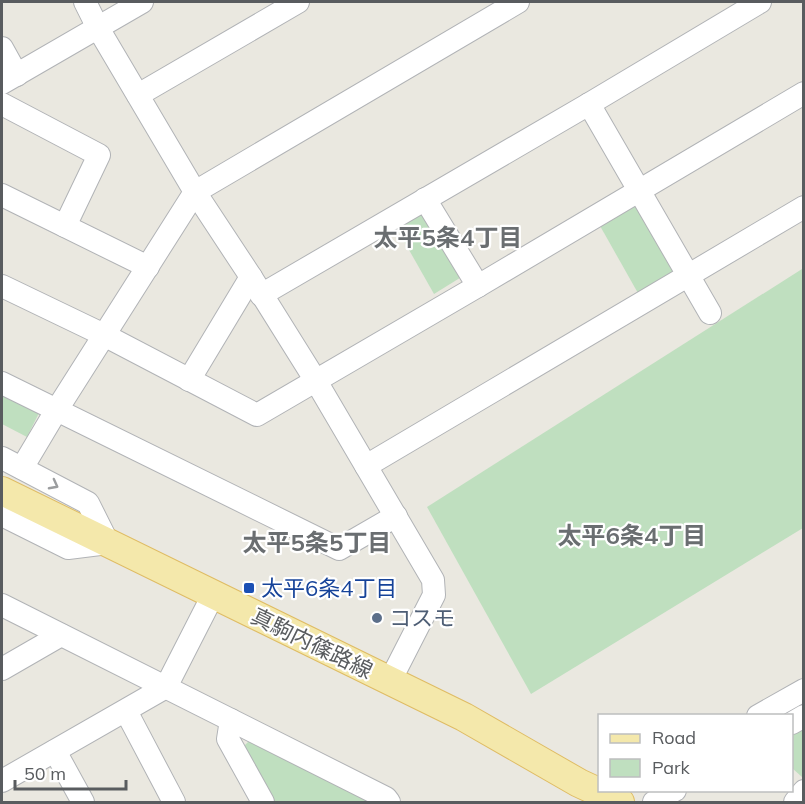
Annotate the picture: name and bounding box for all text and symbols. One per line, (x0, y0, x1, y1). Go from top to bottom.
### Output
district label: 太平5条4丁目 (374, 222, 522, 252)
one-way arrow (47, 478, 58, 489)
district label: 太平6条4丁目 (558, 520, 706, 550)
district label: 太平5条5丁目 (243, 527, 391, 557)
place label: 太平6条4丁目 (261, 574, 397, 602)
marker: 太平6条4丁目 (242, 581, 256, 595)
street label: 真駒内篠路線 (247, 601, 377, 685)
place label: コスモ (389, 604, 455, 632)
marker: コスモ (370, 611, 384, 625)
legend (598, 714, 793, 792)
text: Road (652, 726, 696, 749)
scale bar (15, 753, 126, 791)
text: Park (652, 756, 691, 779)
text: 50 m (24, 762, 66, 785)

